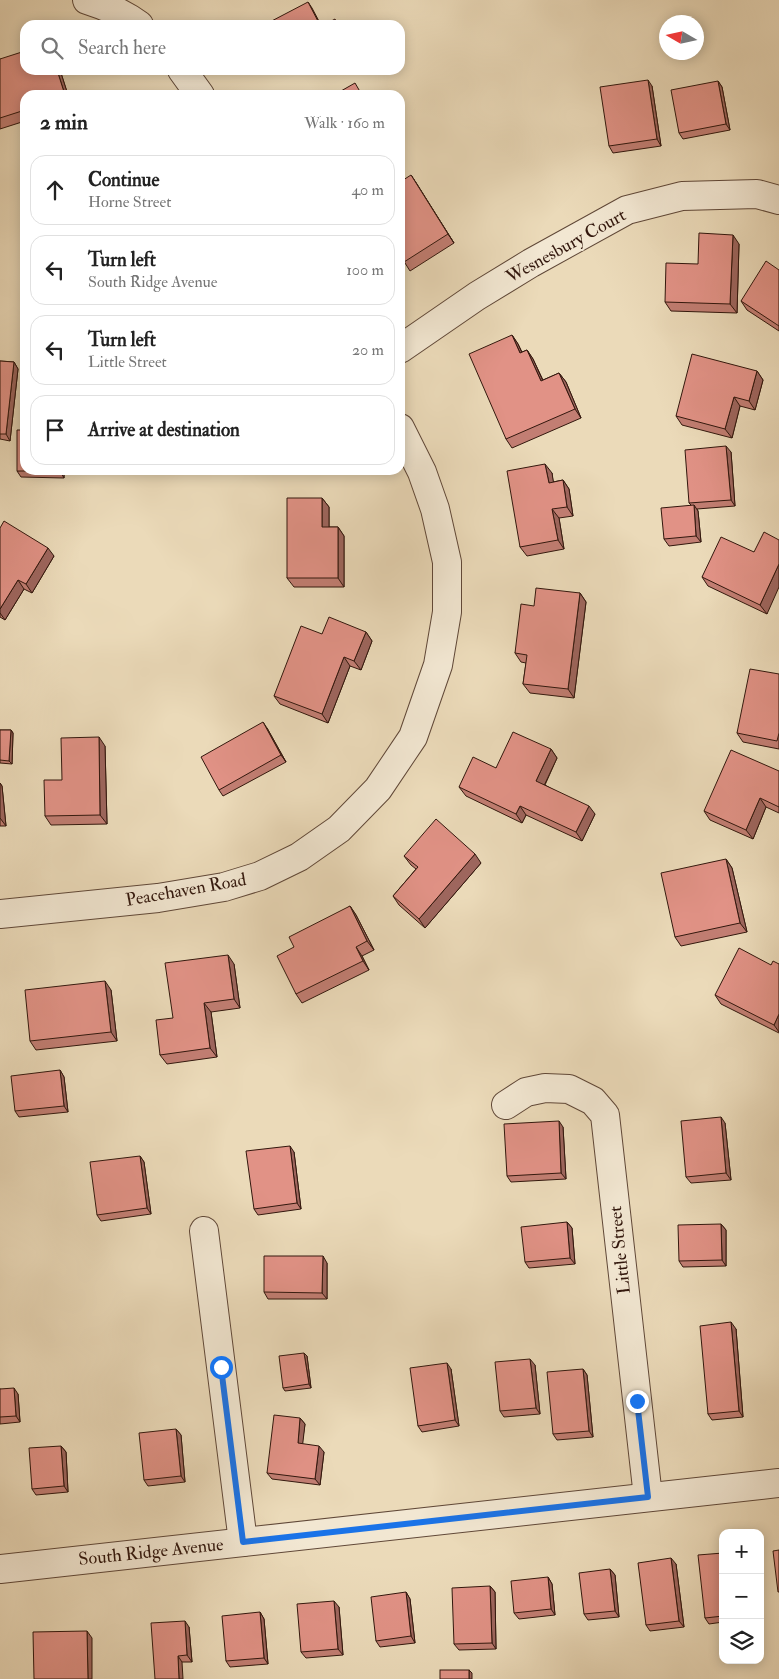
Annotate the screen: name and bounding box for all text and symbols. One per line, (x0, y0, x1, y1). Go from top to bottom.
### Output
north arrow (659, 15, 704, 60)
search box (20, 20, 405, 75)
icon: search (38, 34, 66, 62)
text: Search here (78, 36, 166, 60)
text: 2 min (40, 109, 88, 136)
text: Walk · 160 m (304, 113, 385, 133)
text: Continue (88, 168, 159, 192)
icon: ahead (41, 176, 69, 204)
text: 40 m (351, 180, 384, 200)
text: Horne Street (88, 192, 171, 212)
street label: Wesnesbury Court (501, 203, 630, 289)
text: Turn left (88, 248, 156, 272)
icon: left (41, 256, 69, 284)
text: 100 m (346, 260, 384, 280)
text: South Ridge Avenue (88, 272, 218, 292)
text: Turn left (88, 328, 156, 352)
icon: left (41, 336, 69, 364)
text: 20 m (352, 340, 384, 360)
text: Little Street (88, 352, 167, 372)
icon: arrive (41, 416, 69, 444)
text: Arrive at destination (88, 418, 240, 442)
street label: Peacehaven Road (124, 868, 248, 912)
street label: Little Street (604, 1205, 636, 1295)
route start (210, 1356, 233, 1379)
route end (626, 1390, 649, 1413)
map controls (719, 1529, 764, 1664)
button: + (719, 1529, 764, 1574)
street label: South Ridge Avenue (77, 1533, 225, 1571)
button: − (719, 1574, 764, 1619)
button: layers (719, 1619, 764, 1664)

